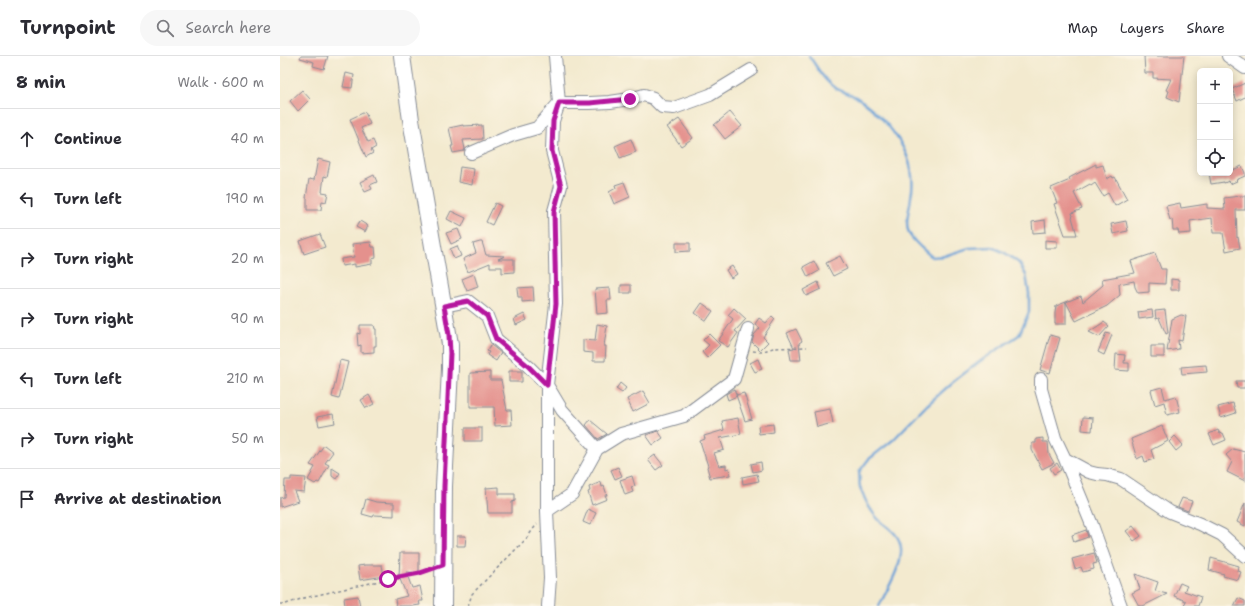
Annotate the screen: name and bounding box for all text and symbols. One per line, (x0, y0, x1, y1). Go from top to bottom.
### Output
search box (140, 10, 420, 46)
text: Turnpoint (20, 15, 116, 40)
icon: search (154, 17, 176, 39)
text: Search here (186, 18, 271, 38)
text: Map (1068, 19, 1098, 37)
text: Layers (1120, 19, 1164, 37)
text: Share (1186, 19, 1225, 37)
map controls (1197, 68, 1233, 176)
button: + (1197, 68, 1233, 104)
text: 8 min (16, 71, 66, 93)
text: Walk · 600 m (178, 74, 264, 91)
route end (621, 90, 639, 108)
button: − (1197, 104, 1233, 140)
icon: ahead (16, 128, 38, 150)
text: Continue (54, 129, 122, 149)
text: 40 m (230, 130, 264, 147)
button: locate (1197, 140, 1233, 176)
icon: left (16, 188, 38, 210)
text: Turn left (54, 189, 122, 209)
text: 190 m (225, 190, 264, 207)
icon: right (16, 248, 38, 270)
text: Turn right (54, 249, 134, 269)
text: 20 m (231, 250, 264, 267)
icon: right (16, 308, 38, 330)
text: Turn right (54, 309, 134, 329)
text: 90 m (230, 310, 264, 327)
icon: left (16, 368, 38, 390)
text: Turn left (54, 369, 122, 389)
text: 210 m (226, 370, 264, 387)
icon: right (16, 428, 38, 450)
text: Turn right (54, 429, 134, 449)
text: 50 m (231, 430, 264, 447)
icon: arrive (16, 488, 38, 510)
text: Arrive at destination (54, 489, 222, 509)
route start (379, 570, 397, 588)

